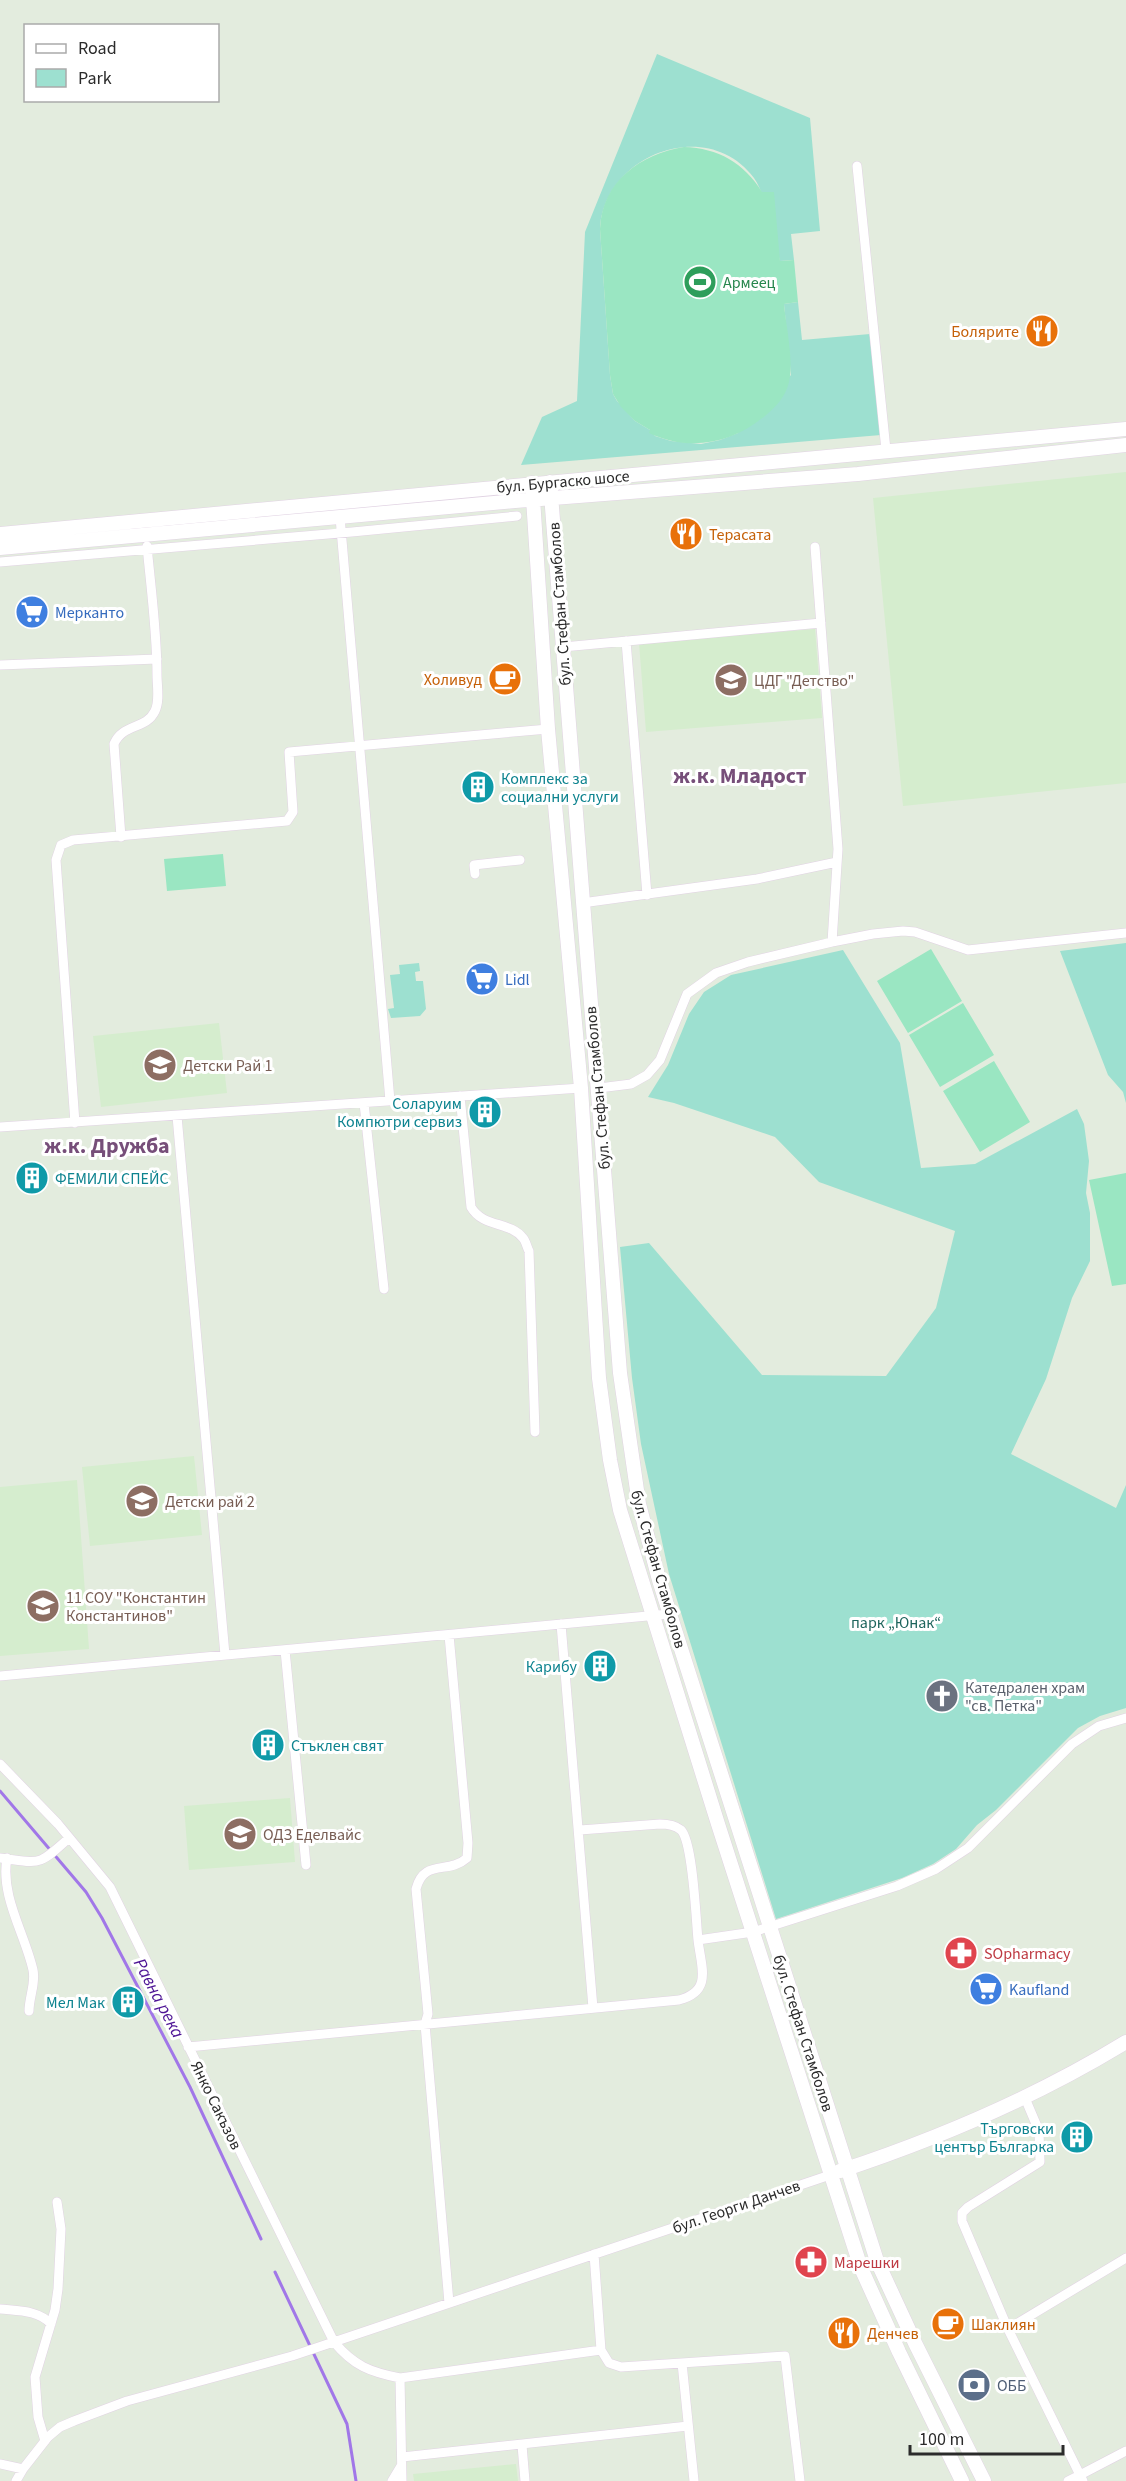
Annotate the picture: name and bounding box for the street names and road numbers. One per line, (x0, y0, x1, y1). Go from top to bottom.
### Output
street label: бул. Бургаско шосе (496, 465, 631, 499)
street label: бул. Стефан Стамболов (543, 521, 577, 686)
street label: бул. Стефан Стамболов (580, 1005, 616, 1170)
street label: бул. Стефан Стамболов (625, 1488, 691, 1651)
street label: бул. Стефан Стамболов (767, 1952, 839, 2115)
street label: Янко Сакъзов (185, 2057, 247, 2153)
street label: бул. Георги Данчев (669, 2175, 803, 2239)

